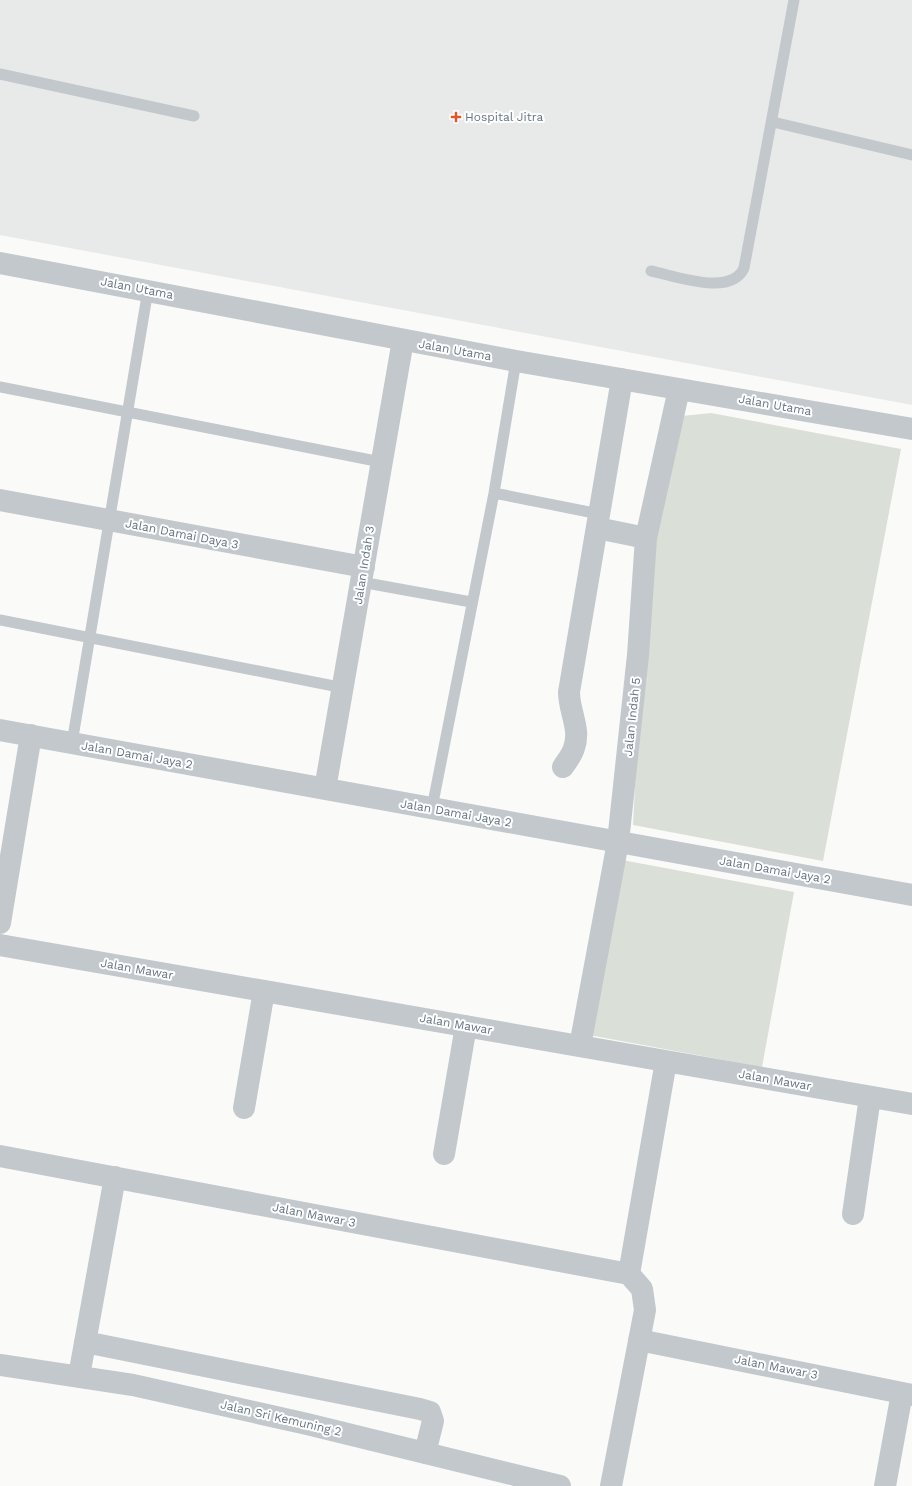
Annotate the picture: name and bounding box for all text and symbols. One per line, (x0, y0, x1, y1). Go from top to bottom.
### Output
place label: Hospital Jitra (465, 110, 544, 124)
marker: Hospital Jitra (450, 111, 462, 123)
street label: Jalan Utama (99, 274, 175, 302)
street label: Jalan Utama (417, 337, 493, 363)
street label: Jalan Utama (737, 392, 813, 418)
street label: Jalan Damai Daya 3 (124, 516, 240, 552)
street label: Jalan Indah 3 (351, 525, 377, 605)
street label: Jalan Indah 5 (621, 677, 643, 757)
street label: Jalan Damai Jaya 2 (80, 738, 194, 772)
street label: Jalan Damai Jaya 2 (399, 796, 513, 830)
street label: Jalan Damai Jaya 2 (718, 853, 832, 887)
street label: Jalan Mawar (99, 956, 175, 982)
street label: Jalan Mawar (418, 1011, 494, 1037)
street label: Jalan Mawar (737, 1067, 813, 1093)
street label: Jalan Mawar 3 (271, 1200, 357, 1230)
street label: Jalan Mawar 3 (733, 1352, 819, 1382)
street label: Jalan Sri Kemuning 2 (219, 1397, 343, 1439)

